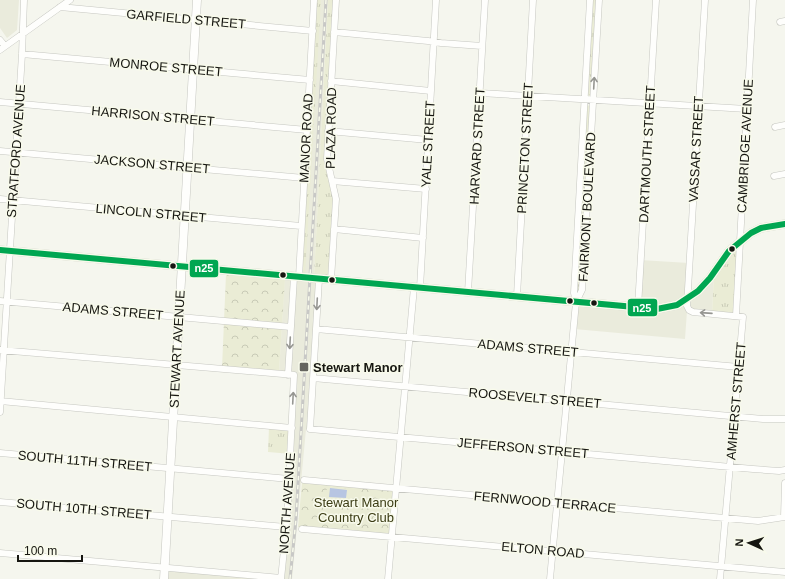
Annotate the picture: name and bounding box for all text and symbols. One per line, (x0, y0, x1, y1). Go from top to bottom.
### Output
street label: GARFIELD STREET (126, 6, 246, 32)
street label: MONROE STREET (109, 55, 223, 79)
one-way arrow (590, 77, 598, 90)
street label: CAMBRIDGE AVENUE (734, 78, 756, 213)
street label: PRINCETON STREET (514, 82, 536, 214)
street label: STRATFORD AVENUE (4, 83, 28, 218)
street label: DARTMOUTH STREET (636, 85, 658, 223)
street label: PLAZA ROAD (323, 87, 339, 169)
street label: HARVARD STREET (466, 87, 488, 205)
street label: MANOR ROAD (296, 93, 316, 183)
street label: VASSAR STREET (686, 95, 706, 203)
street label: YALE STREET (418, 100, 438, 188)
street label: HARRISON STREET (91, 103, 215, 129)
street label: FAIRMONT BOULEVARD (576, 132, 598, 282)
street label: JACKSON STREET (93, 151, 211, 177)
street label: LINCOLN STREET (95, 201, 207, 225)
unlabelled marker (727, 244, 737, 254)
line badge: n25 (189, 259, 219, 278)
unlabelled marker (168, 261, 178, 271)
text: n25 (195, 262, 213, 274)
unlabelled marker (278, 270, 288, 280)
unlabelled marker (327, 275, 337, 285)
street label: STEWART AVENUE (166, 289, 188, 408)
unlabelled marker (565, 296, 575, 306)
one-way arrow (314, 297, 321, 310)
unlabelled marker (589, 298, 599, 308)
line badge: n25 (627, 298, 658, 317)
street label: ADAMS STREET (62, 299, 164, 323)
text: n25 (633, 302, 651, 314)
one-way arrow (700, 310, 713, 317)
one-way arrow (287, 336, 294, 349)
street label: ADAMS STREET (477, 336, 579, 360)
street label: AMHERST STREET (723, 341, 749, 461)
place label: Stewart Manor (313, 360, 403, 375)
marker: Stewart Manor (298, 361, 310, 373)
street label: ROOSEVELT STREET (468, 385, 602, 411)
one-way arrow (289, 392, 297, 405)
street label: JEFFERSON STREET (457, 435, 590, 461)
street label: SOUTH 11TH STREET (17, 448, 153, 474)
street label: NORTH AVENUE (276, 452, 298, 554)
street label: FERNWOOD TERRACE (473, 488, 617, 516)
park label: Stewart Manor Country Club (314, 495, 399, 525)
street label: SOUTH 10TH STREET (16, 496, 152, 522)
north arrow (729, 523, 769, 563)
scale bar (18, 537, 82, 563)
text: N (733, 538, 745, 547)
street label: ELTON ROAD (501, 539, 585, 561)
text: 100 m (24, 544, 57, 558)

